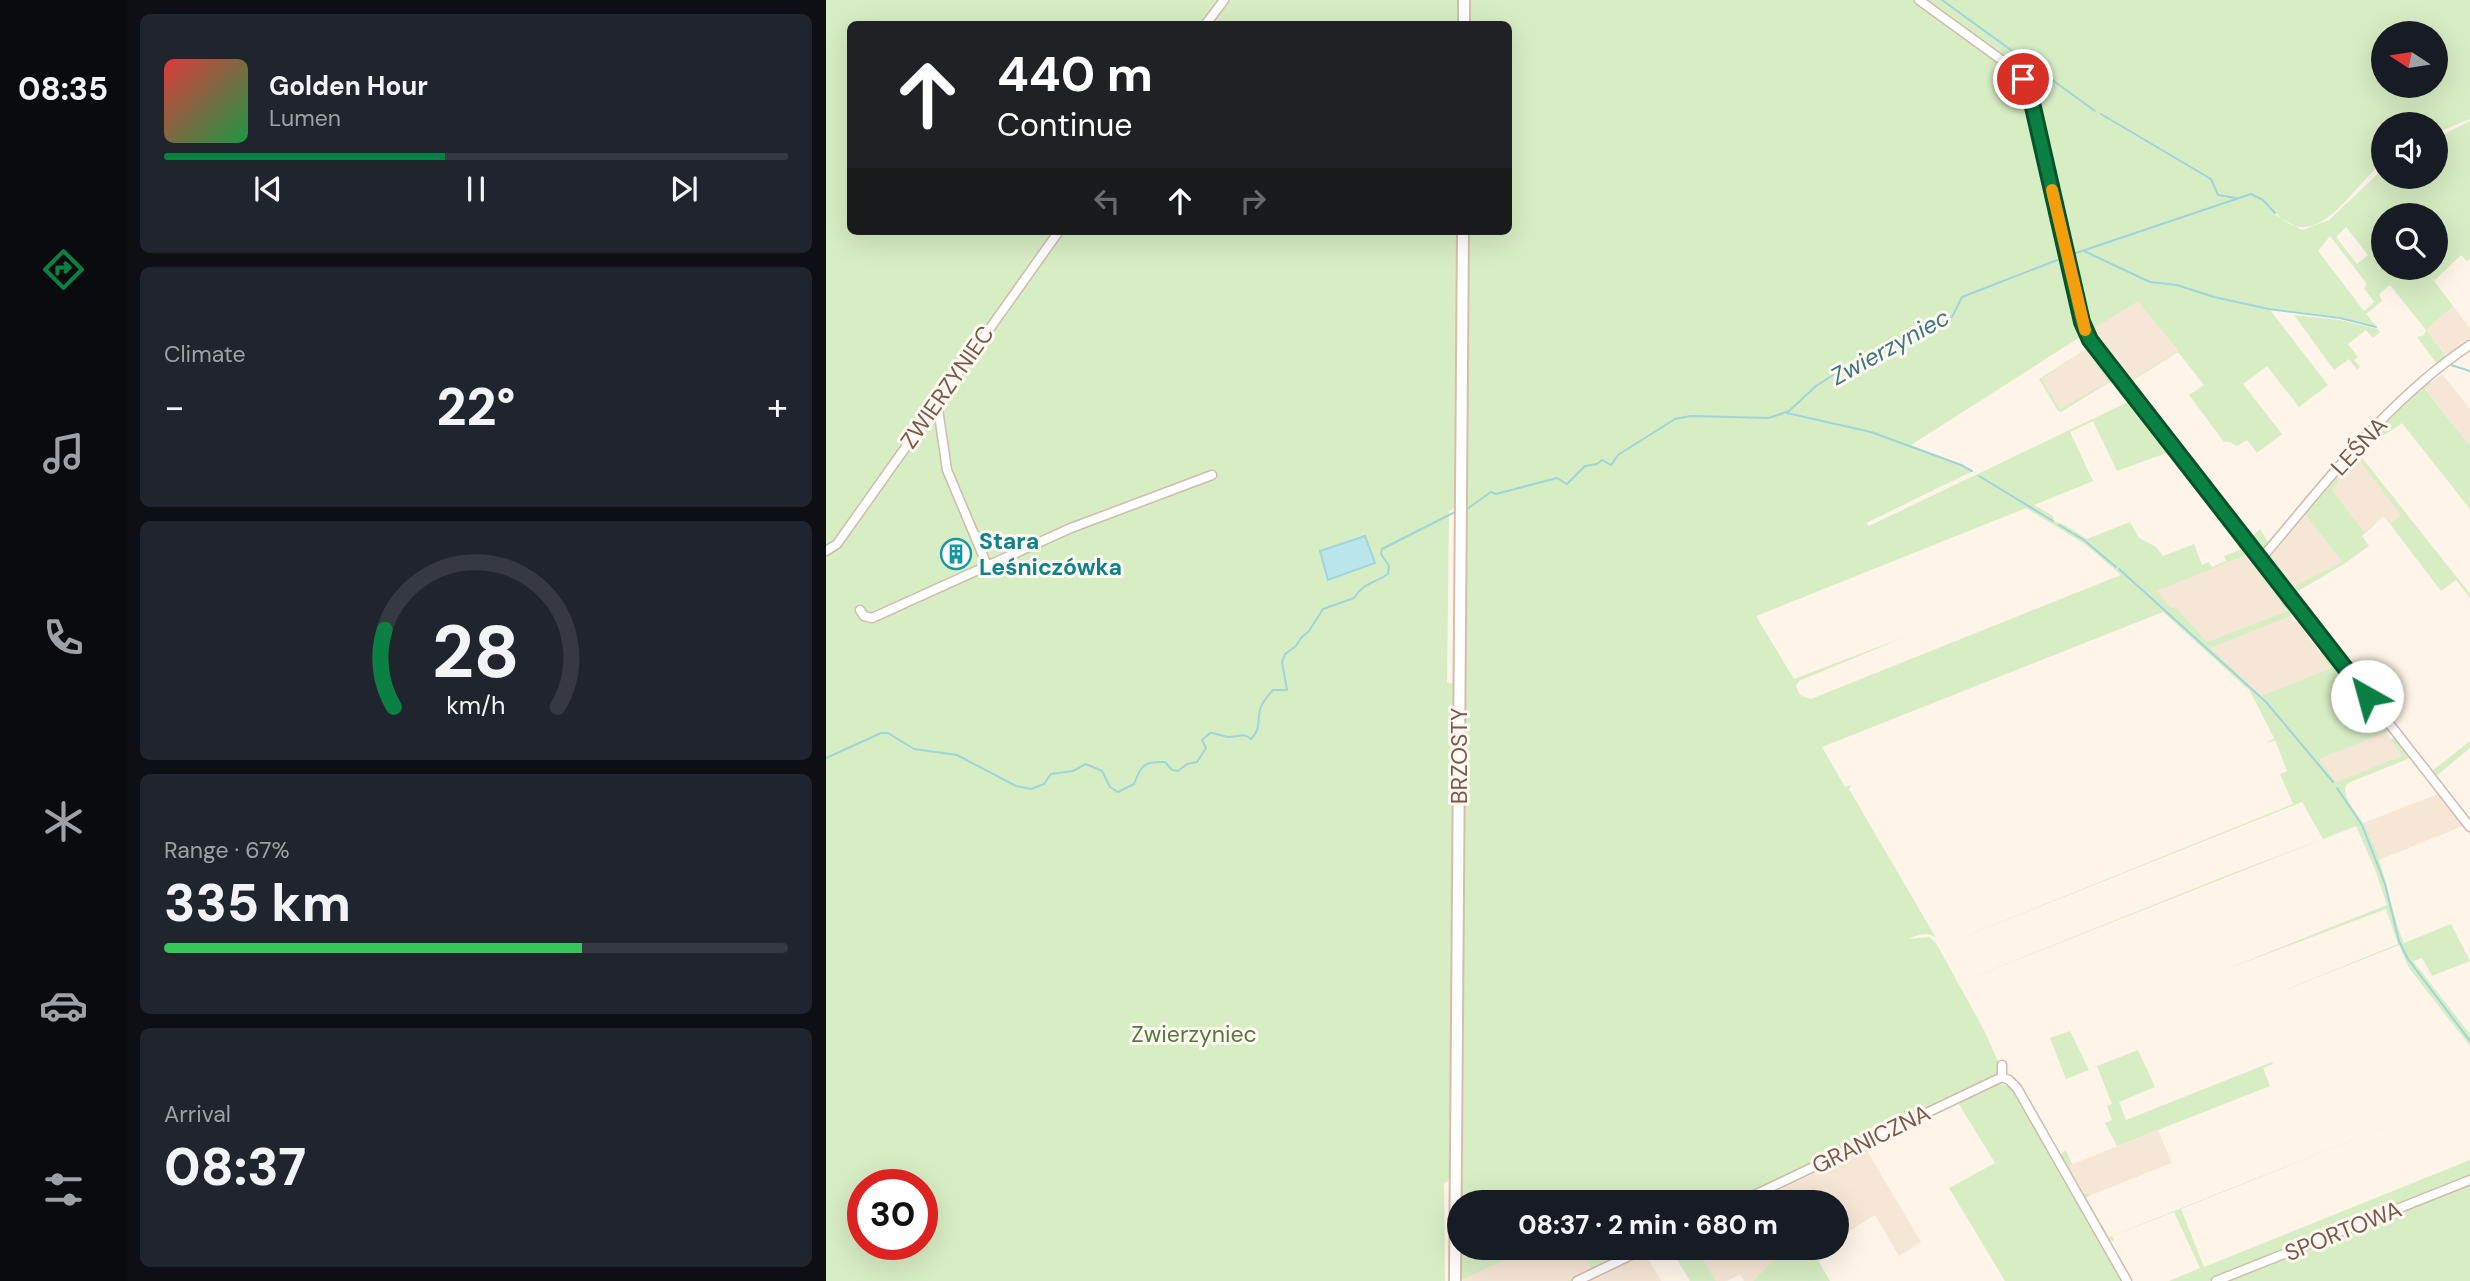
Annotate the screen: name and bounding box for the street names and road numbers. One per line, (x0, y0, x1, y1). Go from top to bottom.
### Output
street label: ZWIERZYNIEC (894, 320, 1000, 454)
street label: LEŚNA (2324, 410, 2394, 482)
street label: BRZOSTY (1444, 708, 1474, 804)
street label: GRANICZNA (1807, 1098, 1935, 1180)
street label: SPORTOWA (2280, 1194, 2406, 1268)

